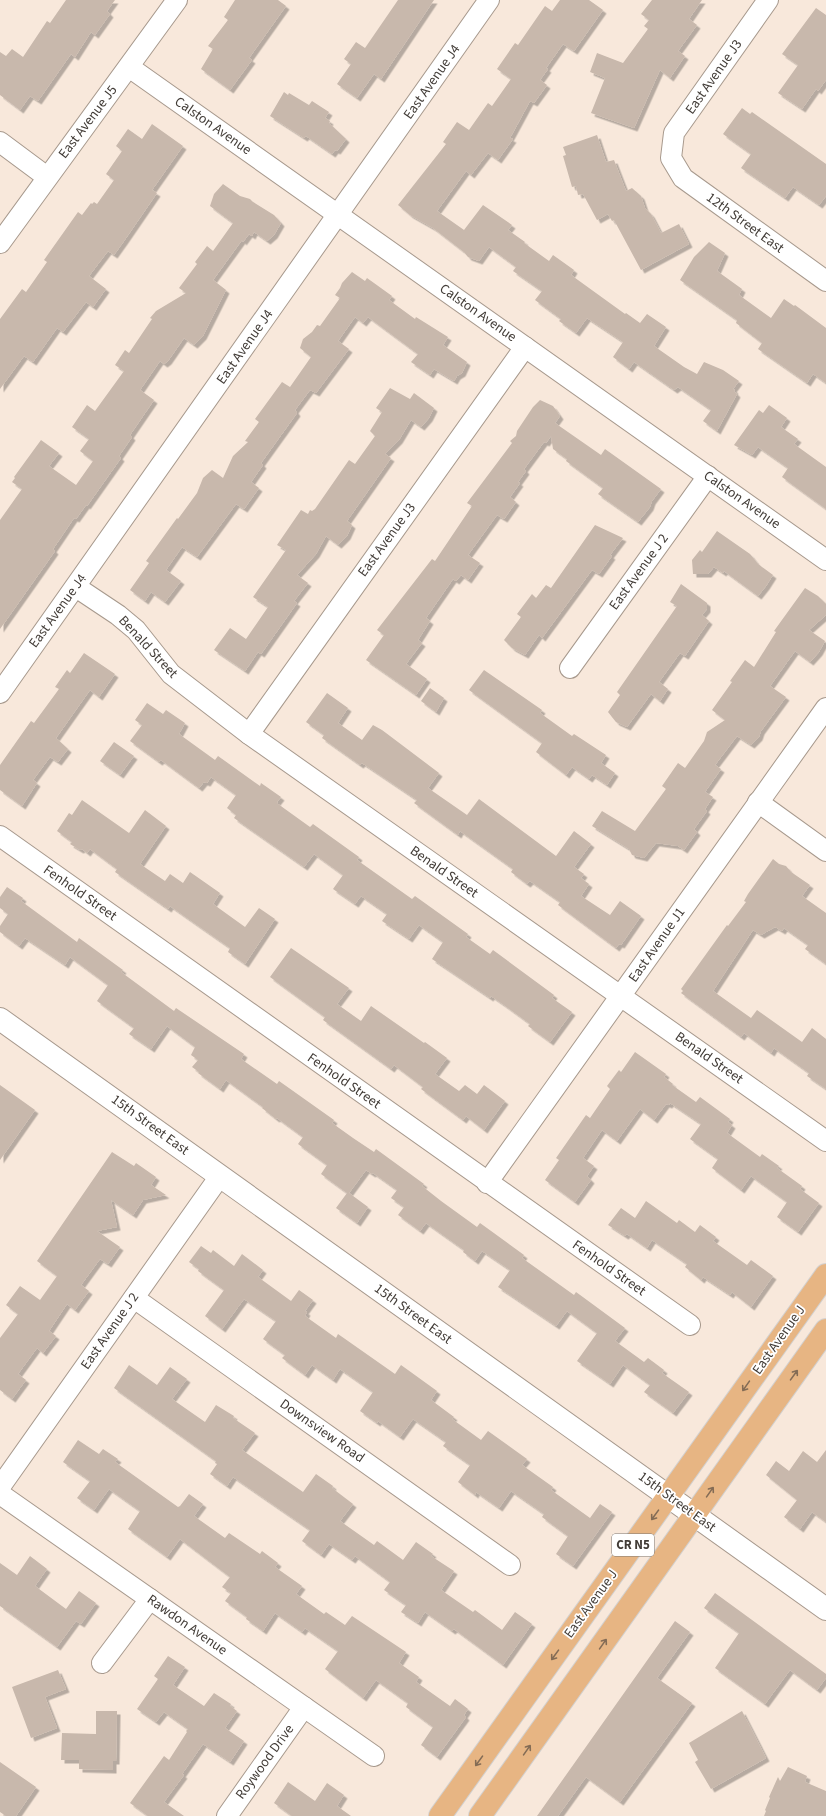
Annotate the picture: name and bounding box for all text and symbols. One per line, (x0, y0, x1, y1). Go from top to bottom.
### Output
street label: East Avenue J3 (681, 36, 747, 118)
street label: East Avenue J4 (399, 41, 465, 123)
street label: East Avenue J5 (54, 81, 122, 163)
street label: Calston Avenue (170, 92, 256, 160)
street label: 12th Street East (702, 188, 788, 258)
street label: Calston Avenue (435, 279, 521, 347)
street label: East Avenue J4 (212, 306, 278, 388)
street label: Calston Avenue (699, 466, 785, 534)
street label: East Avenue J3 (353, 499, 421, 581)
street label: East Avenue J 2 (604, 530, 674, 614)
street label: East Avenue J4 (24, 570, 92, 652)
street label: Benald Street (114, 611, 182, 683)
street label: Benald Street (406, 841, 482, 903)
street label: Fenhold Street (39, 860, 121, 926)
street label: East Avenue J1 (624, 904, 690, 986)
street label: Benald Street (671, 1027, 747, 1089)
street label: Fenhold Street (303, 1048, 385, 1114)
street label: 15th Street East (107, 1090, 193, 1160)
street label: Fenhold Street (568, 1235, 650, 1301)
street label: 15th Street East (370, 1279, 456, 1349)
street label: East Avenue J 2 (76, 1288, 144, 1374)
street label: East Avenue J (748, 1301, 810, 1379)
one-way arrow (790, 1370, 798, 1381)
one-way arrow (742, 1381, 751, 1392)
street label: Downsview Road (275, 1394, 369, 1468)
street label: 15th Street East (634, 1467, 720, 1537)
one-way arrow (706, 1487, 714, 1498)
one-way arrow (651, 1509, 659, 1520)
road number: CR N5 (612, 1534, 654, 1556)
street label: East Avenue J (559, 1566, 623, 1642)
street label: Rawdon Avenue (143, 1590, 231, 1660)
one-way arrow (599, 1639, 607, 1650)
one-way arrow (551, 1649, 559, 1660)
street label: Roywood Drive (231, 1720, 299, 1803)
one-way arrow (523, 1745, 531, 1756)
one-way arrow (475, 1755, 483, 1766)

